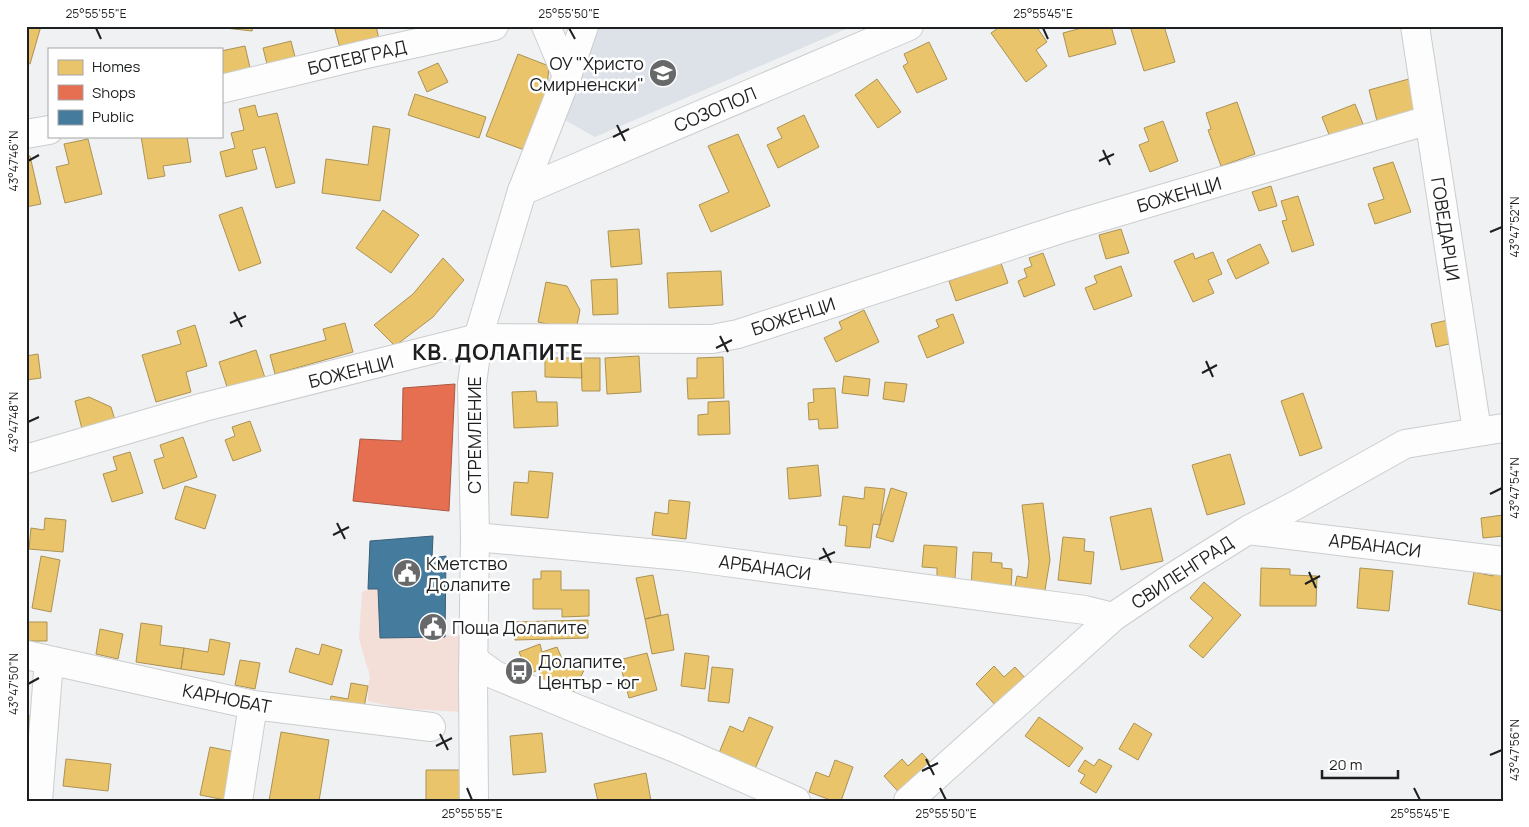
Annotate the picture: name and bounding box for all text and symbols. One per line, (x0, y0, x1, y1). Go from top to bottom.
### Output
text: 25°55'55"E (66, 5, 127, 22)
text: 25°55'50"E (538, 5, 600, 22)
text: 25°55'45"E (1013, 5, 1073, 22)
street label: БОТЕВГРАД (305, 34, 409, 80)
legend (48, 48, 222, 138)
place label: ОУ "Христо Смирненски" (530, 51, 644, 96)
text: Homes (92, 56, 141, 77)
school or university icon: ОУ "Христо Смирненски" (648, 58, 678, 88)
street label: СОЗОПОЛ (670, 81, 760, 137)
text: Shops (92, 82, 136, 103)
text: Public (92, 106, 134, 127)
text: 43°47'46"N (5, 131, 22, 191)
street label: БОЖЕНЦИ (1134, 170, 1224, 218)
street label: ГОВЕДАРЦИ (1426, 175, 1466, 283)
text: 43°47'52"N (1506, 196, 1523, 258)
street label: БОЖЕНЦИ (748, 291, 838, 341)
district label: КВ. ДОЛАПИТЕ (412, 337, 584, 367)
street label: БОЖЕНЦИ (306, 349, 396, 393)
street label: СТРЕМЛЕНИЕ (462, 376, 486, 494)
text: 43°47'48"N (5, 392, 22, 452)
text: 43°47'54"N (1506, 457, 1523, 519)
street label: АРБАНАСИ (1328, 527, 1422, 563)
street label: СВИЛЕНГРАД (1126, 530, 1238, 614)
street label: АРБАНАСИ (717, 549, 813, 585)
place label: Кметство Долапите (426, 551, 510, 596)
public building icon: Кметство Долапите (392, 558, 422, 588)
public building icon: Поща Долапите (418, 612, 448, 642)
place label: Поща Долапите (452, 615, 587, 639)
place label: Долапите, Център - юг (538, 649, 639, 694)
text: 43°47'50"N (5, 653, 22, 715)
bus stop icon: Долапите, Център - юг (504, 656, 534, 686)
street label: КАРНОБАТ (181, 678, 274, 718)
text: 43°47'56"N (1506, 719, 1523, 781)
scale bar (1322, 747, 1398, 779)
text: 20 m (1329, 754, 1362, 775)
text: 25°55'55"E (442, 805, 503, 822)
text: 25°55'50"E (915, 805, 977, 822)
text: 25°55'45"E (1390, 805, 1450, 822)

